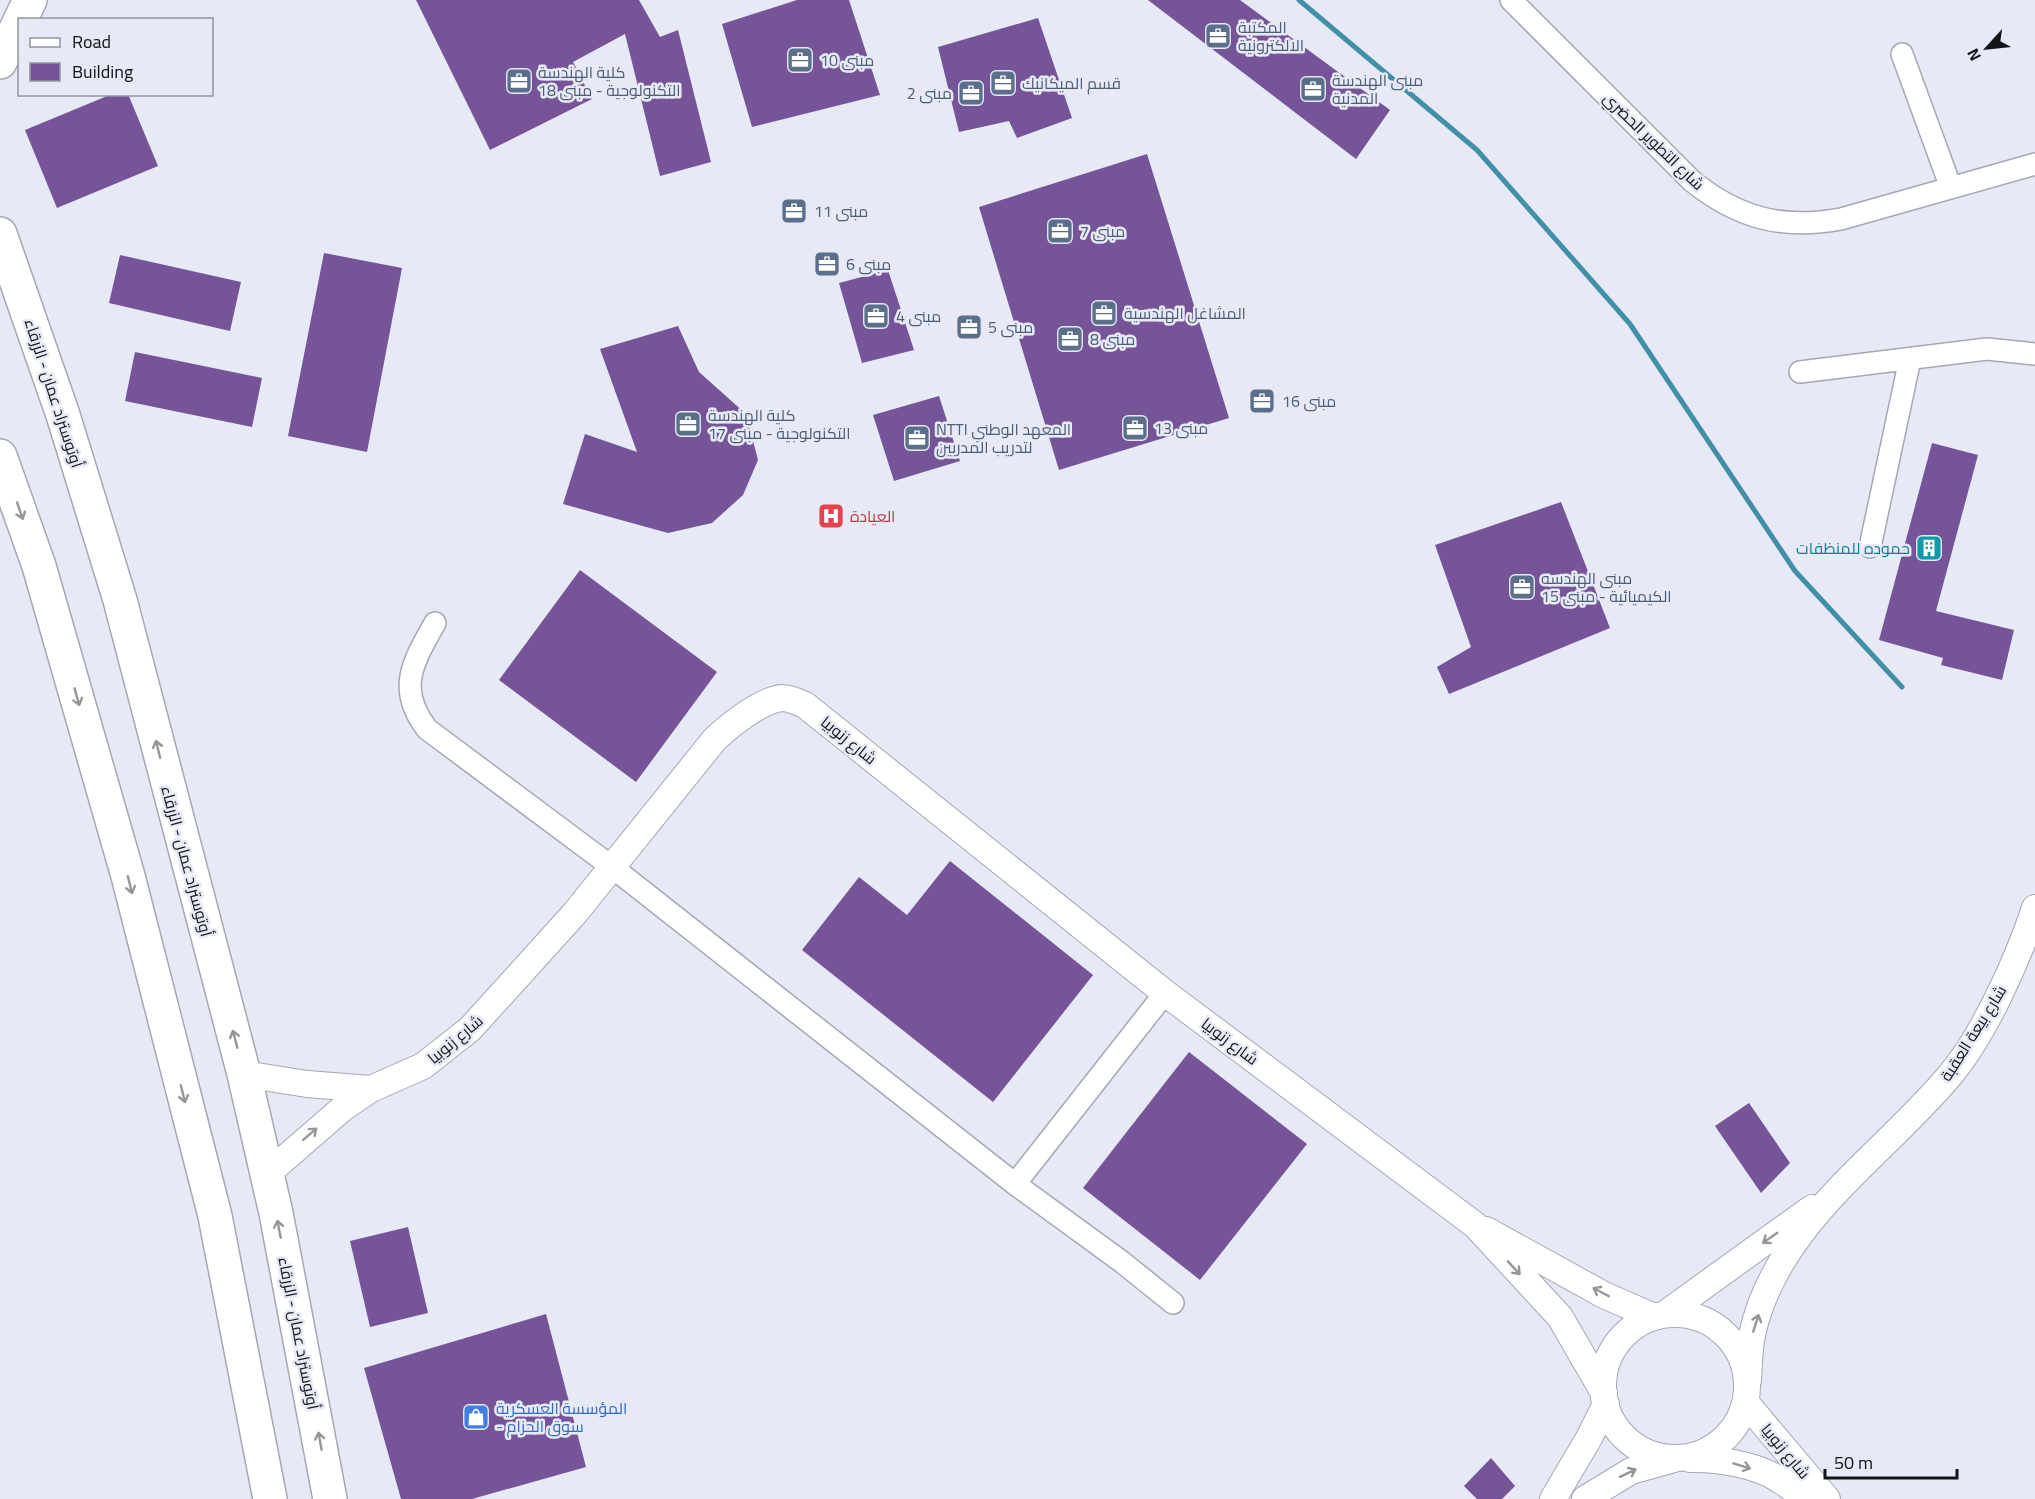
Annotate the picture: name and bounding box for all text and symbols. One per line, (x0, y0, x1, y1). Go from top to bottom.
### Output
place label: المكتبة الالكترونية (1238, 12, 1304, 60)
legend (18, 18, 213, 96)
north arrow (1957, 18, 2017, 78)
office icon: المكتبة الالكترونية (1203, 21, 1233, 51)
text: Road (72, 25, 111, 58)
text: N (1958, 43, 1989, 66)
office icon: مبنى 10 (785, 45, 815, 75)
place label: مبنى 10 (820, 45, 874, 75)
text: Building (72, 55, 133, 88)
place label: كلية الهندسة التكنولوجية - مبنى 18 (538, 57, 681, 105)
place label: مبنى الهندسة المدنية (1332, 65, 1423, 113)
office icon: كلية الهندسة التكنولوجية - مبنى 18 (504, 66, 534, 96)
office icon: قسم الميكانيك (988, 68, 1018, 98)
place label: قسم الميكانيك (1022, 68, 1121, 98)
office icon: مبنى الهندسة المدنية (1298, 74, 1328, 104)
place label: مبنى 2 (907, 78, 952, 108)
office icon: مبنى 2 (956, 78, 986, 108)
street label: شارع التطوير الحضري (1596, 84, 1712, 198)
office icon: مبنى 11 (779, 196, 809, 226)
place label: مبنى 11 (814, 196, 868, 226)
office icon: مبنى 7 (1045, 216, 1075, 246)
place label: مبنى 7 (1080, 216, 1125, 246)
office icon: مبنى 6 (812, 249, 842, 279)
place label: مبنى 6 (846, 249, 891, 279)
office icon: المشاغل الهندسية (1089, 298, 1119, 328)
place label: المشاغل الهندسية (1124, 298, 1246, 328)
office icon: مبنى 4 (861, 301, 891, 331)
place label: مبنى 4 (896, 301, 941, 331)
office icon: مبنى 5 (954, 312, 984, 342)
place label: مبنى 5 (988, 312, 1033, 342)
street label: أوتوستراد عمان - الزرقاء (16, 314, 92, 472)
office icon: مبنى 8 (1055, 324, 1085, 354)
place label: مبنى 8 (1090, 324, 1135, 354)
office icon: مبنى 16 (1247, 386, 1277, 416)
place label: مبنى 16 (1282, 386, 1336, 416)
place label: كلية الهندسة التكنولوجية - مبنى 17 (708, 400, 851, 448)
office icon: كلية الهندسة التكنولوجية - مبنى 17 (673, 409, 703, 439)
office icon: مبنى 13 (1120, 413, 1150, 443)
place label: مبنى 13 (1154, 413, 1208, 443)
place label: NTTI المعهد الوطني لتدريب المدربين (936, 414, 1071, 462)
office icon: NTTI المعهد الوطني لتدريب المدربين (902, 423, 932, 453)
one-way arrow (15, 501, 26, 520)
hospital icon: العيادة (816, 501, 846, 531)
place label: العيادة (850, 501, 895, 531)
place label: حموده للمنظفات (1796, 533, 1910, 563)
building icon: حموده للمنظفات (1914, 533, 1944, 563)
place label: مبنى الهندسه الكيميائية - مبنى 15 (1541, 563, 1672, 611)
office icon: مبنى الهندسه الكيميائية - مبنى 15 (1507, 572, 1537, 602)
one-way arrow (72, 687, 84, 706)
street label: شارع زنوبيا (814, 708, 884, 772)
one-way arrow (152, 740, 164, 759)
street label: أوتوستراد عمان - الزرقاء (152, 782, 222, 940)
one-way arrow (125, 875, 137, 894)
street label: شارع بيعة العقبة (1931, 979, 2015, 1087)
street label: شارع زنوبيا (420, 1006, 490, 1072)
street label: شارع زنوبيا (1195, 1009, 1265, 1073)
one-way arrow (228, 1030, 240, 1049)
one-way arrow (178, 1084, 190, 1103)
one-way arrow (302, 1127, 317, 1141)
one-way arrow (273, 1220, 284, 1240)
one-way arrow (1762, 1232, 1778, 1244)
street label: أوتوستراد عمان - الزرقاء (269, 1254, 329, 1412)
one-way arrow (1507, 1260, 1521, 1275)
one-way arrow (1592, 1286, 1610, 1297)
one-way arrow (1751, 1314, 1762, 1333)
place label: المؤسسة العسكرية - سوق الحزام (496, 1393, 627, 1441)
shop icon: المؤسسة العسكرية - سوق الحزام (461, 1402, 491, 1432)
street label: شارع زنوبيا (1753, 1416, 1819, 1486)
one-way arrow (314, 1432, 325, 1452)
scale bar (1825, 1442, 1957, 1480)
text: 50 m (1834, 1446, 1873, 1479)
one-way arrow (1732, 1461, 1751, 1472)
one-way arrow (1618, 1467, 1636, 1479)

